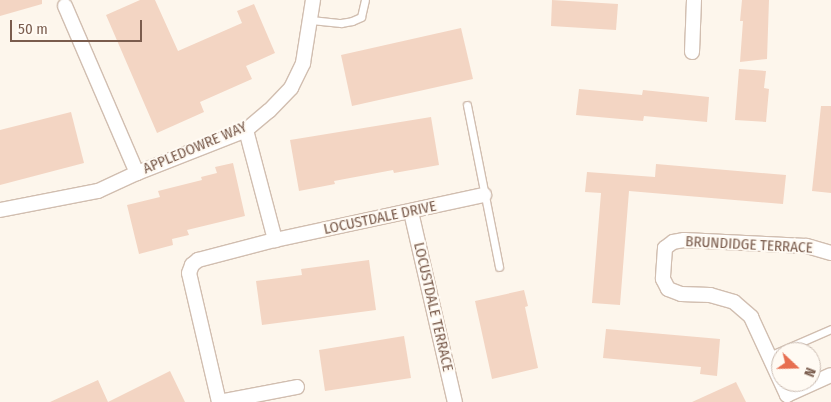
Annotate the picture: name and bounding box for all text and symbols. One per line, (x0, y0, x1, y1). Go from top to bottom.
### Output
scale bar (12, 10, 145, 42)
text: 50 m (18, 20, 48, 38)
street label: APPLEDOWRE WAY (140, 118, 250, 178)
street label: LOCUSTDALE DRIVE (322, 197, 438, 239)
street label: BRUNDIDGE TERRACE (685, 233, 813, 257)
street label: LOCUSTDALE TERRACE (409, 241, 457, 373)
north arrow (771, 342, 821, 392)
text: N (800, 365, 819, 379)

